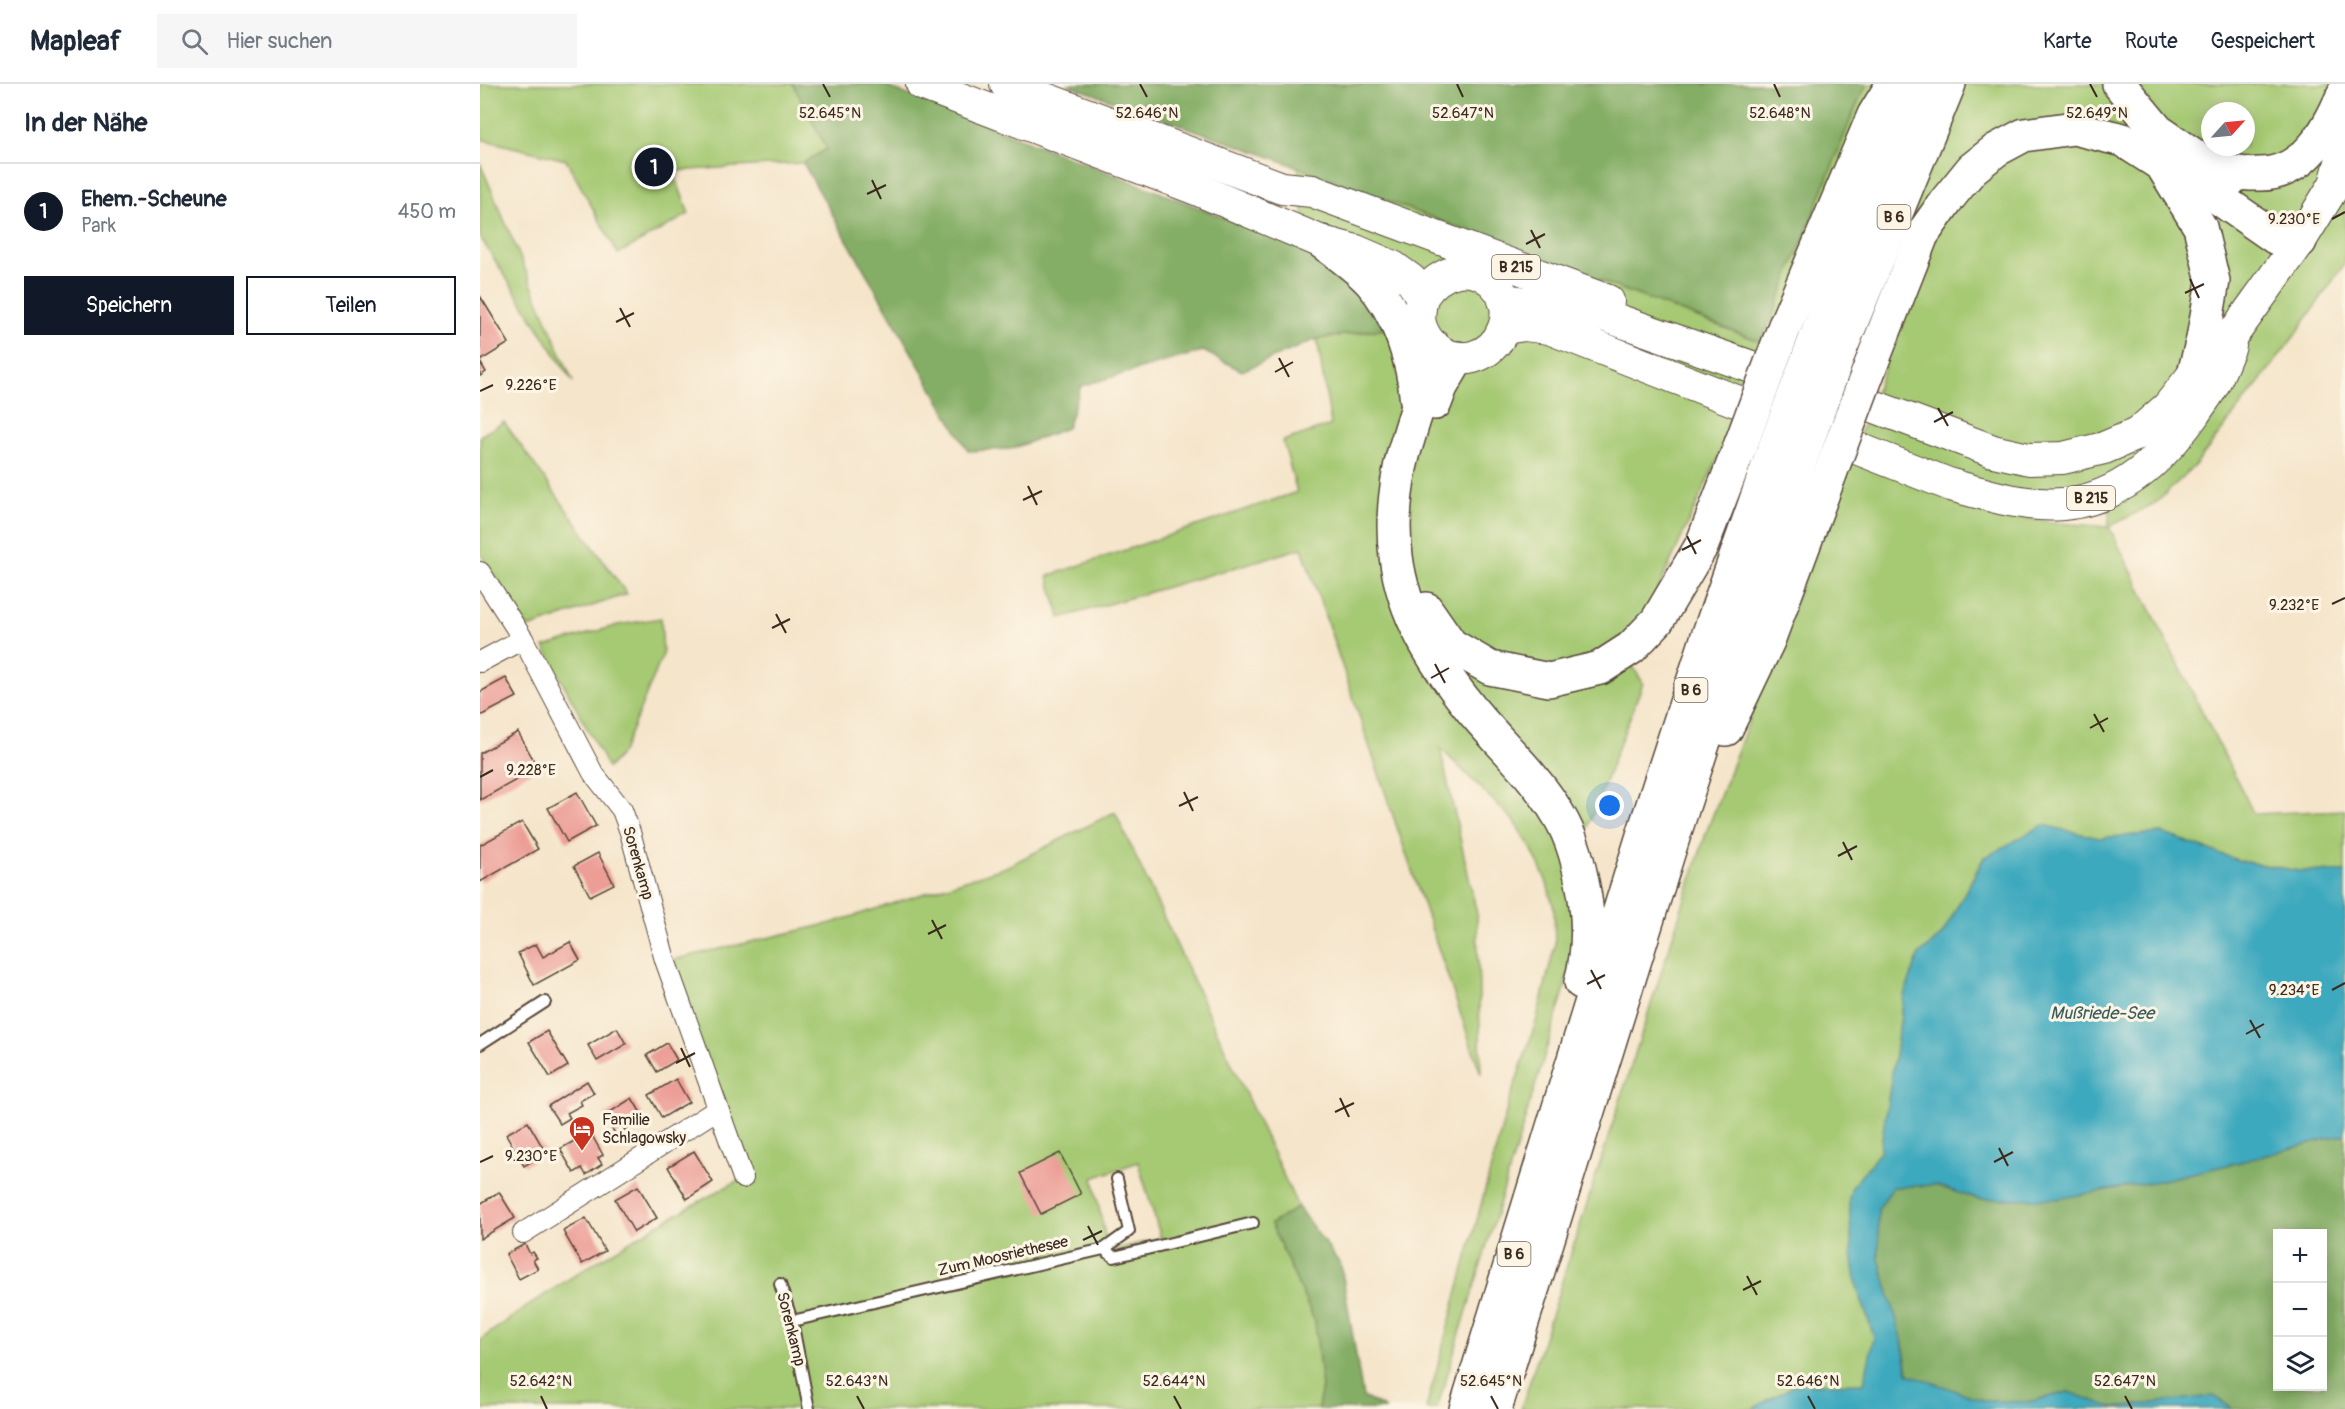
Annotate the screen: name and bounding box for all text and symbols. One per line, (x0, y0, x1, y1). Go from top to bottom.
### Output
search box (157, 14, 577, 68)
text: Mapleaf (30, 24, 121, 59)
icon: search (178, 25, 211, 58)
text: Hier suchen (226, 27, 332, 55)
text: Karte (2043, 28, 2092, 55)
text: Route (2125, 28, 2178, 55)
text: Gespeichert (2211, 28, 2315, 55)
north arrow (2201, 102, 2255, 156)
text: 52.645°N (799, 104, 861, 123)
text: 52.646°N (1116, 104, 1178, 123)
text: 52.647°N (1432, 104, 1494, 123)
text: 52.648°N (1749, 104, 1811, 123)
text: 52.649°N (2066, 104, 2128, 123)
text: In der Nähe (24, 107, 147, 139)
pin: 1 (634, 144, 674, 190)
text: Ehem.-Scheune (81, 185, 227, 213)
text: 1 (40, 199, 47, 224)
text: 450 m (398, 199, 456, 224)
road number: B 6 (1878, 205, 1910, 229)
text: 9.230°E (2268, 210, 2320, 229)
text: Park (81, 213, 116, 238)
road number: B 215 (1492, 255, 1540, 279)
button: Speichern (24, 276, 234, 335)
button: Teilen (246, 276, 456, 335)
text: 9.226°E (506, 376, 557, 395)
road number: B 215 (2067, 486, 2115, 510)
text: 9.232°E (2269, 596, 2319, 615)
road number: B 6 (1674, 678, 1708, 702)
text: 9.228°E (506, 761, 556, 780)
your location (1595, 791, 1624, 820)
street label: Sorenkamp (618, 824, 658, 902)
text: 9.234°E (2269, 981, 2319, 1000)
water label: Mußriede-See (2050, 1002, 2156, 1025)
place label: Familie Schlagowsky (602, 1110, 686, 1148)
hotel icon: Familie Schlagowsky (567, 1114, 597, 1152)
text: 9.230°E (505, 1147, 557, 1166)
map controls (2273, 1229, 2327, 1391)
button: + (2273, 1229, 2327, 1283)
street label: Zum Moosriethesee (936, 1231, 1070, 1281)
road number: B 6 (1498, 1242, 1530, 1266)
button: − (2273, 1283, 2327, 1337)
street label: Sorenkamp (772, 1290, 810, 1368)
button: layers (2273, 1337, 2327, 1391)
text: 52.642°N (510, 1372, 572, 1391)
text: 52.643°N (826, 1372, 888, 1391)
text: 52.644°N (1143, 1372, 1205, 1391)
text: 52.645°N (1460, 1372, 1522, 1391)
text: 52.646°N (1777, 1372, 1839, 1391)
text: 52.647°N (2094, 1372, 2156, 1391)

